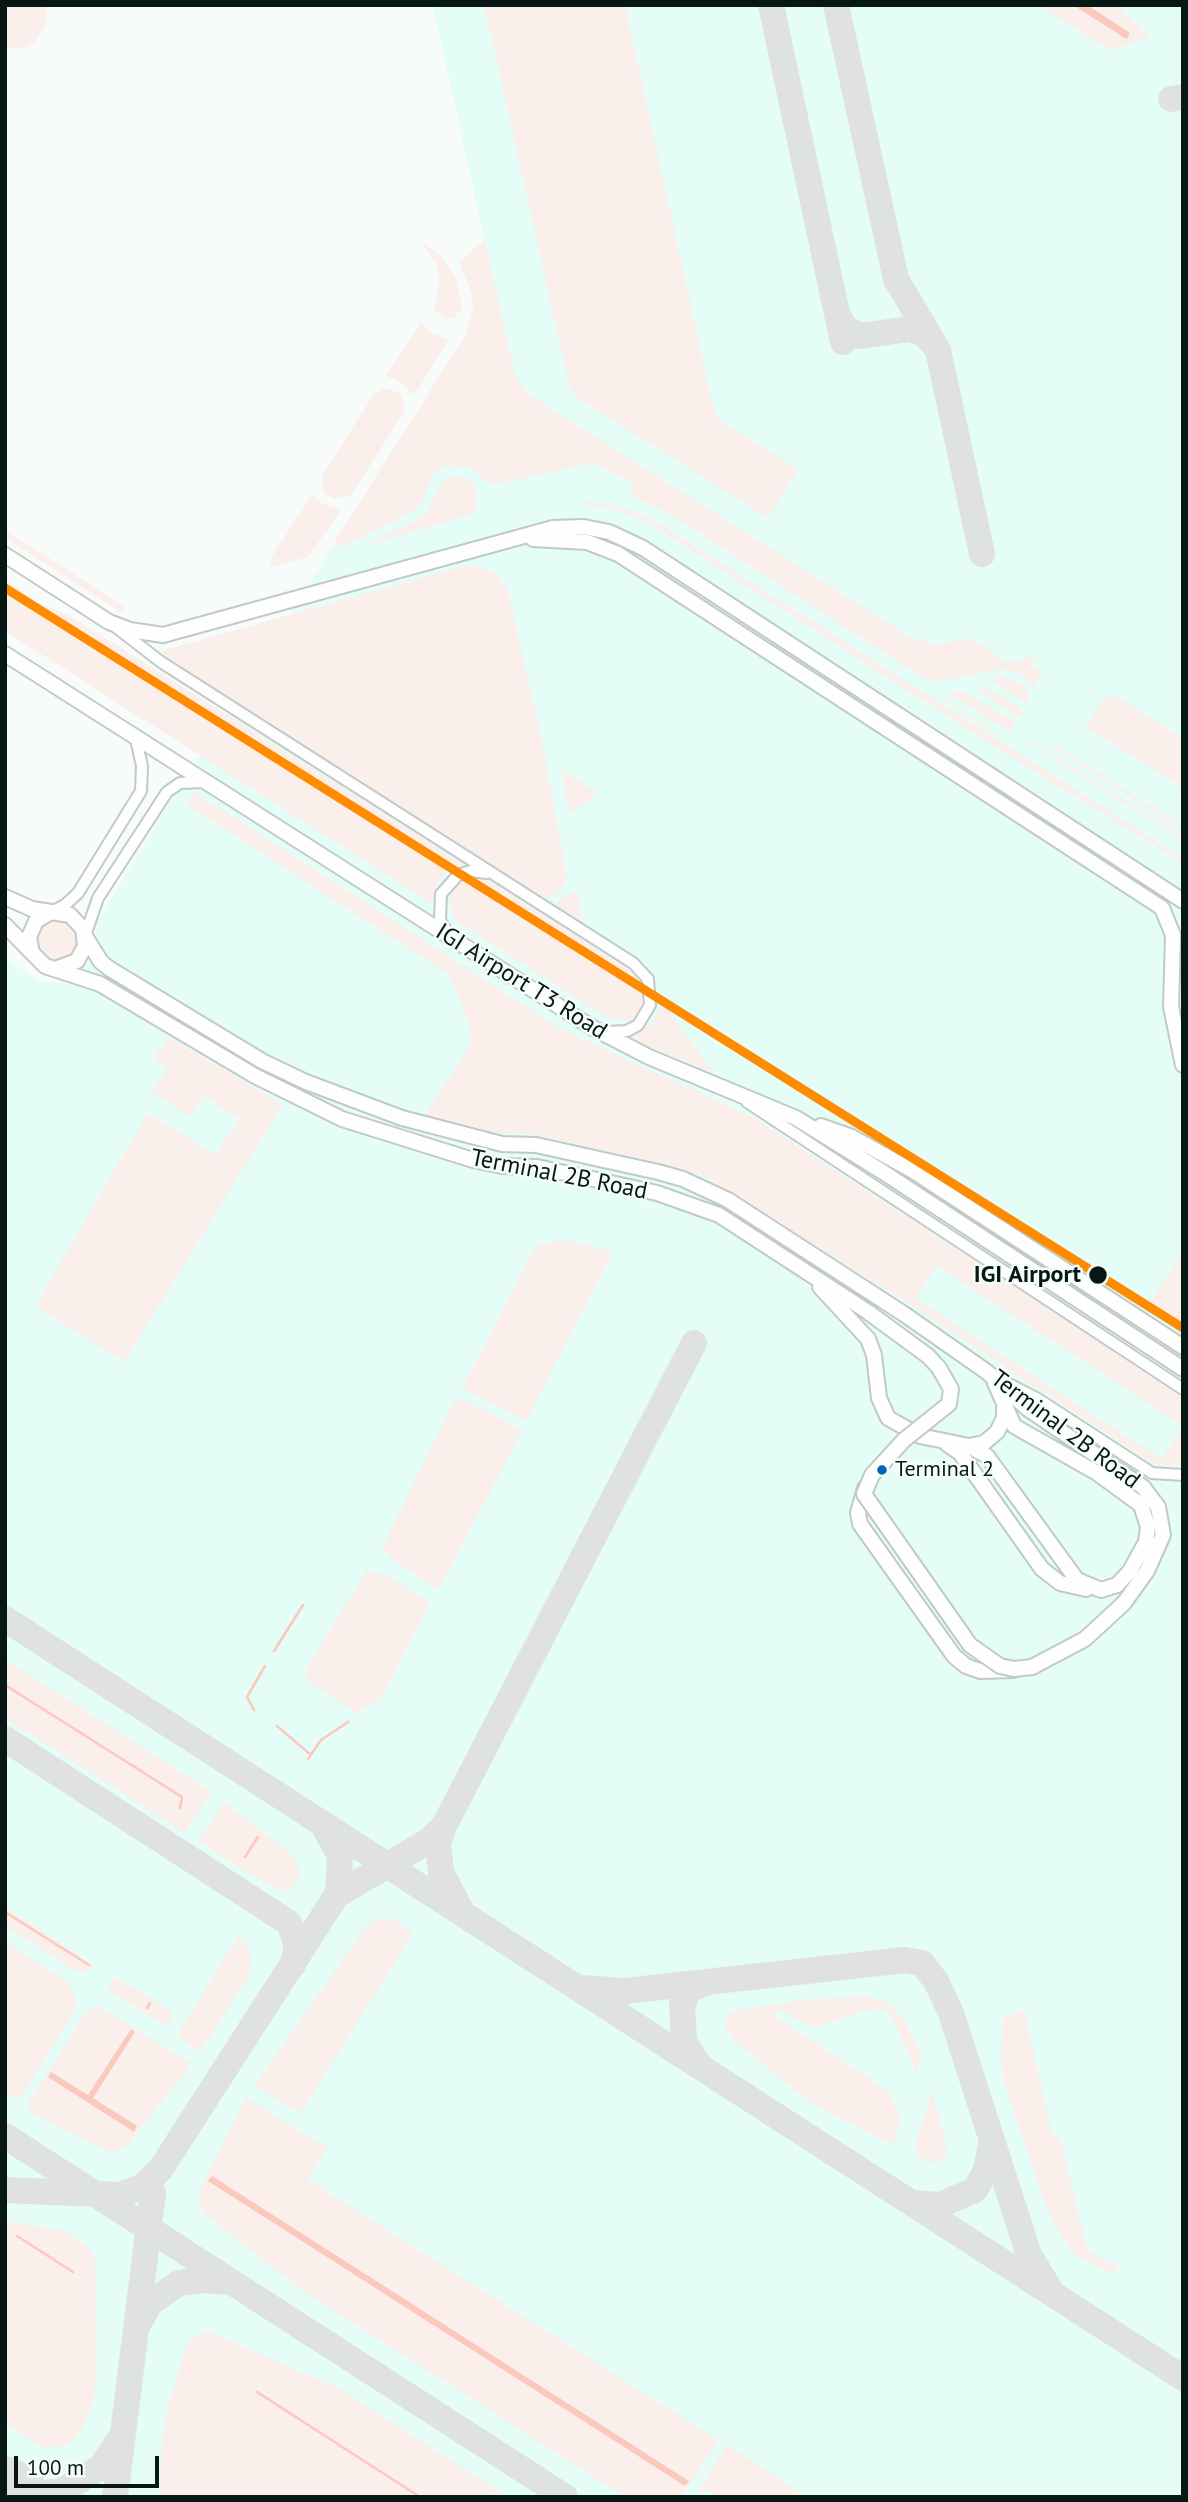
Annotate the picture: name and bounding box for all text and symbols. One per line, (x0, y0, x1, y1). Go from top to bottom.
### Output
street label: IGI Airport T3 Road (430, 918, 612, 1046)
street label: Terminal 2B Road (468, 1144, 650, 1206)
place label: IGI Airport (974, 1261, 1081, 1289)
marker: IGI Airport (1087, 1264, 1109, 1286)
street label: Terminal 2B Road (985, 1365, 1145, 1495)
place label: Terminal 2 (895, 1457, 994, 1483)
marker: Terminal 2 (875, 1463, 889, 1477)
scale bar (18, 2442, 163, 2486)
text: 100 m (27, 2454, 84, 2481)

